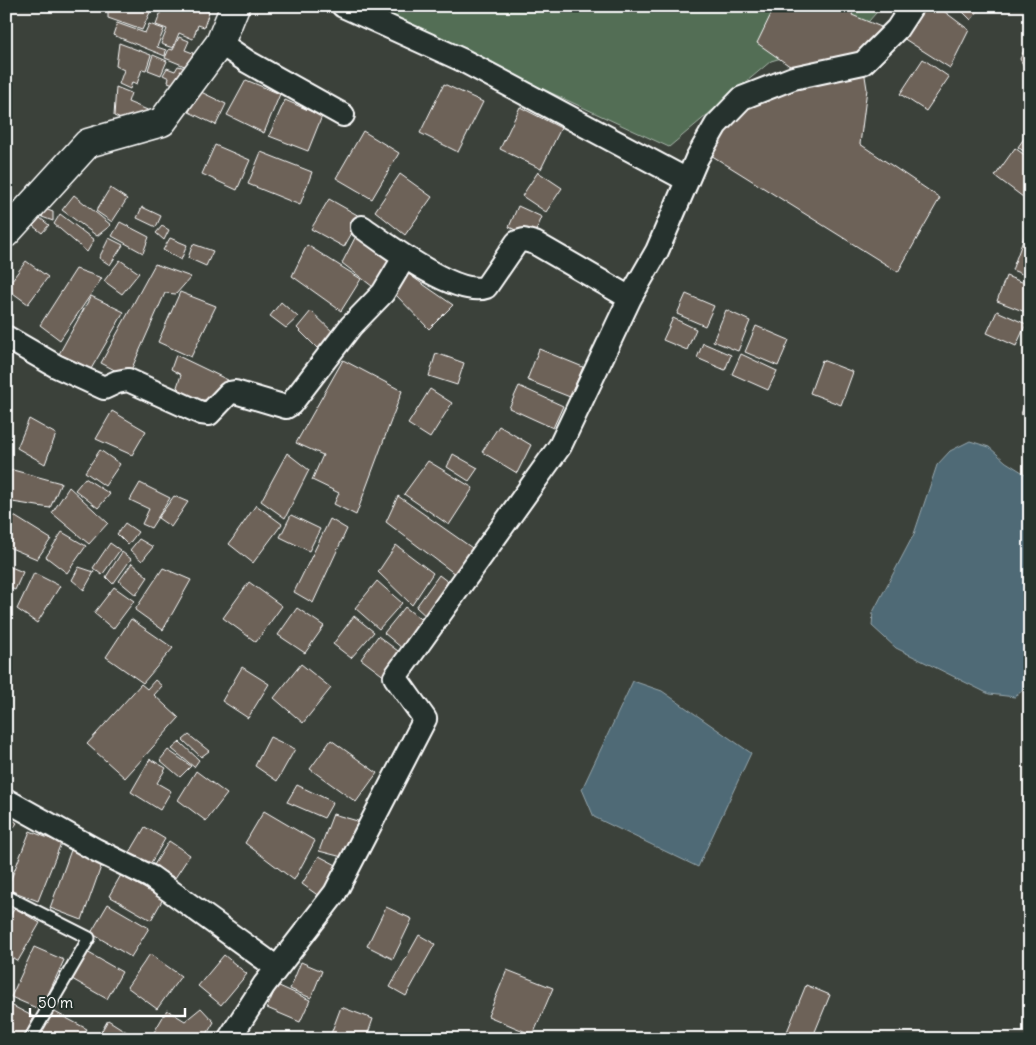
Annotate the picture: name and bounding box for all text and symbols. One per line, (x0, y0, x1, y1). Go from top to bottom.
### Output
scale bar (30, 985, 185, 1017)
text: 50 m (38, 993, 73, 1012)

